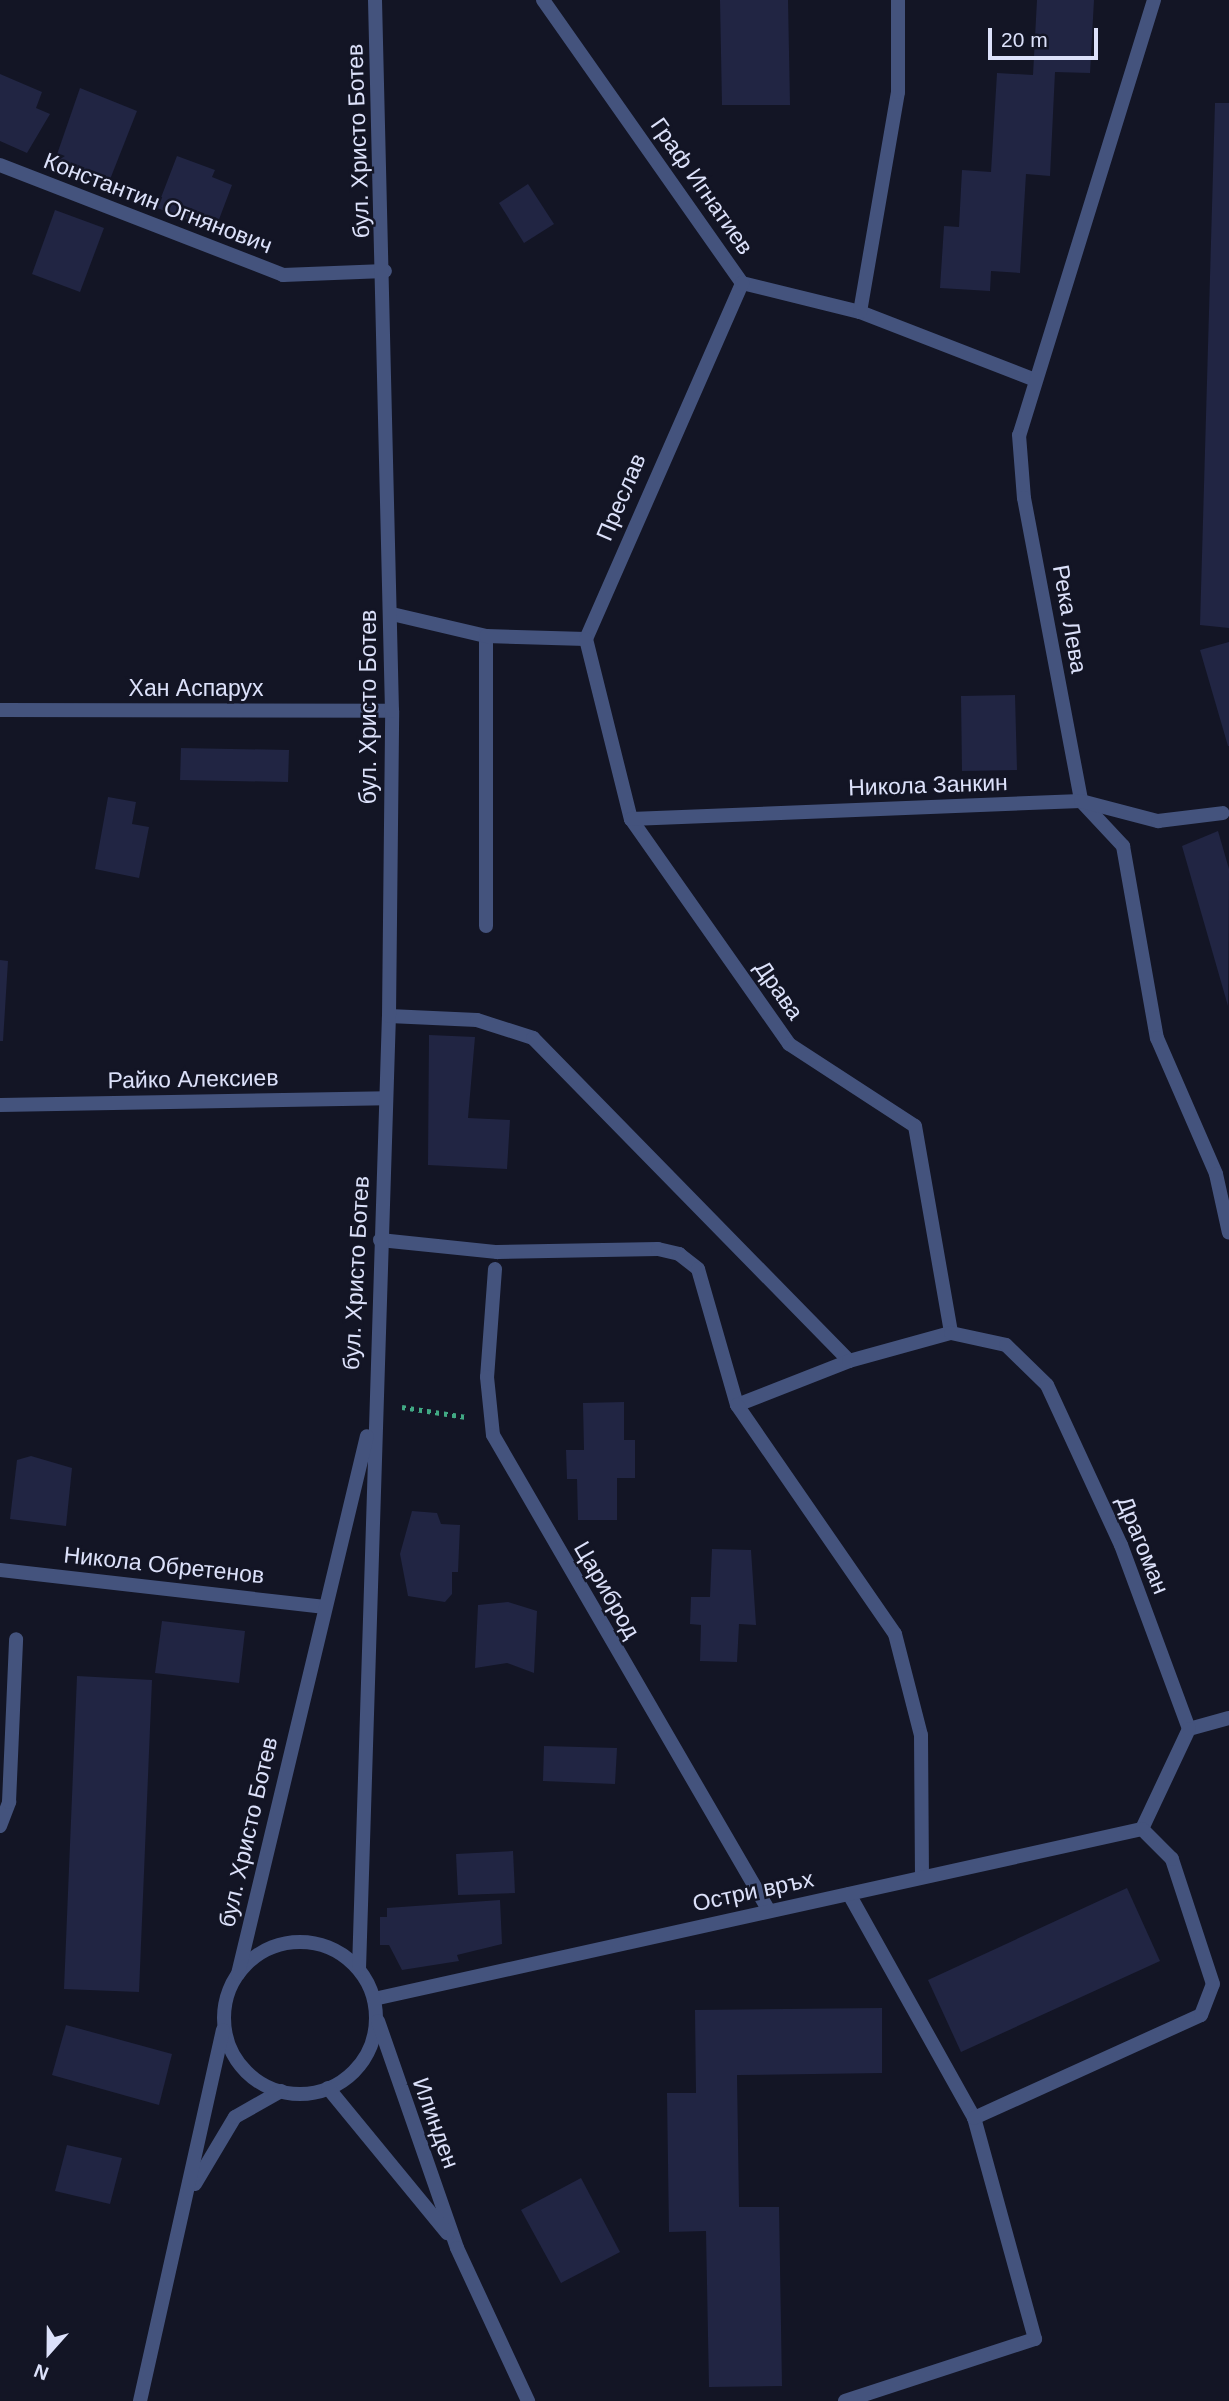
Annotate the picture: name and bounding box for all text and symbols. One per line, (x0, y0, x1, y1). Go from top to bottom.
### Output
scale bar (991, 14, 1101, 58)
text: 20 m (1001, 28, 1048, 51)
street label: бул. Христо Ботев (341, 43, 375, 239)
street label: Граф Игнатиев (645, 112, 759, 260)
street label: Константин Огнянович (40, 147, 276, 259)
street label: Преслав (590, 449, 652, 545)
street label: Река Лева (1047, 563, 1093, 675)
street label: бул. Христо Ботев (354, 610, 382, 804)
street label: Хан Аспарух (129, 674, 263, 702)
street label: Никола Занкин (848, 768, 1008, 802)
street label: Драва (749, 955, 809, 1025)
street label: Райко Алексиев (107, 1064, 279, 1094)
street label: бул. Христо Ботев (337, 1175, 375, 1371)
street label: Драгоман (1111, 1492, 1175, 1598)
street label: Цариброд (568, 1536, 646, 1644)
street label: Никола Обретенов (62, 1541, 266, 1589)
street label: бул. Христо Ботев (213, 1734, 283, 1930)
street label: Остри връх (690, 1865, 816, 1917)
street label: Илинден (407, 2074, 465, 2172)
north arrow (14, 2317, 84, 2387)
text: N (31, 2360, 51, 2384)

